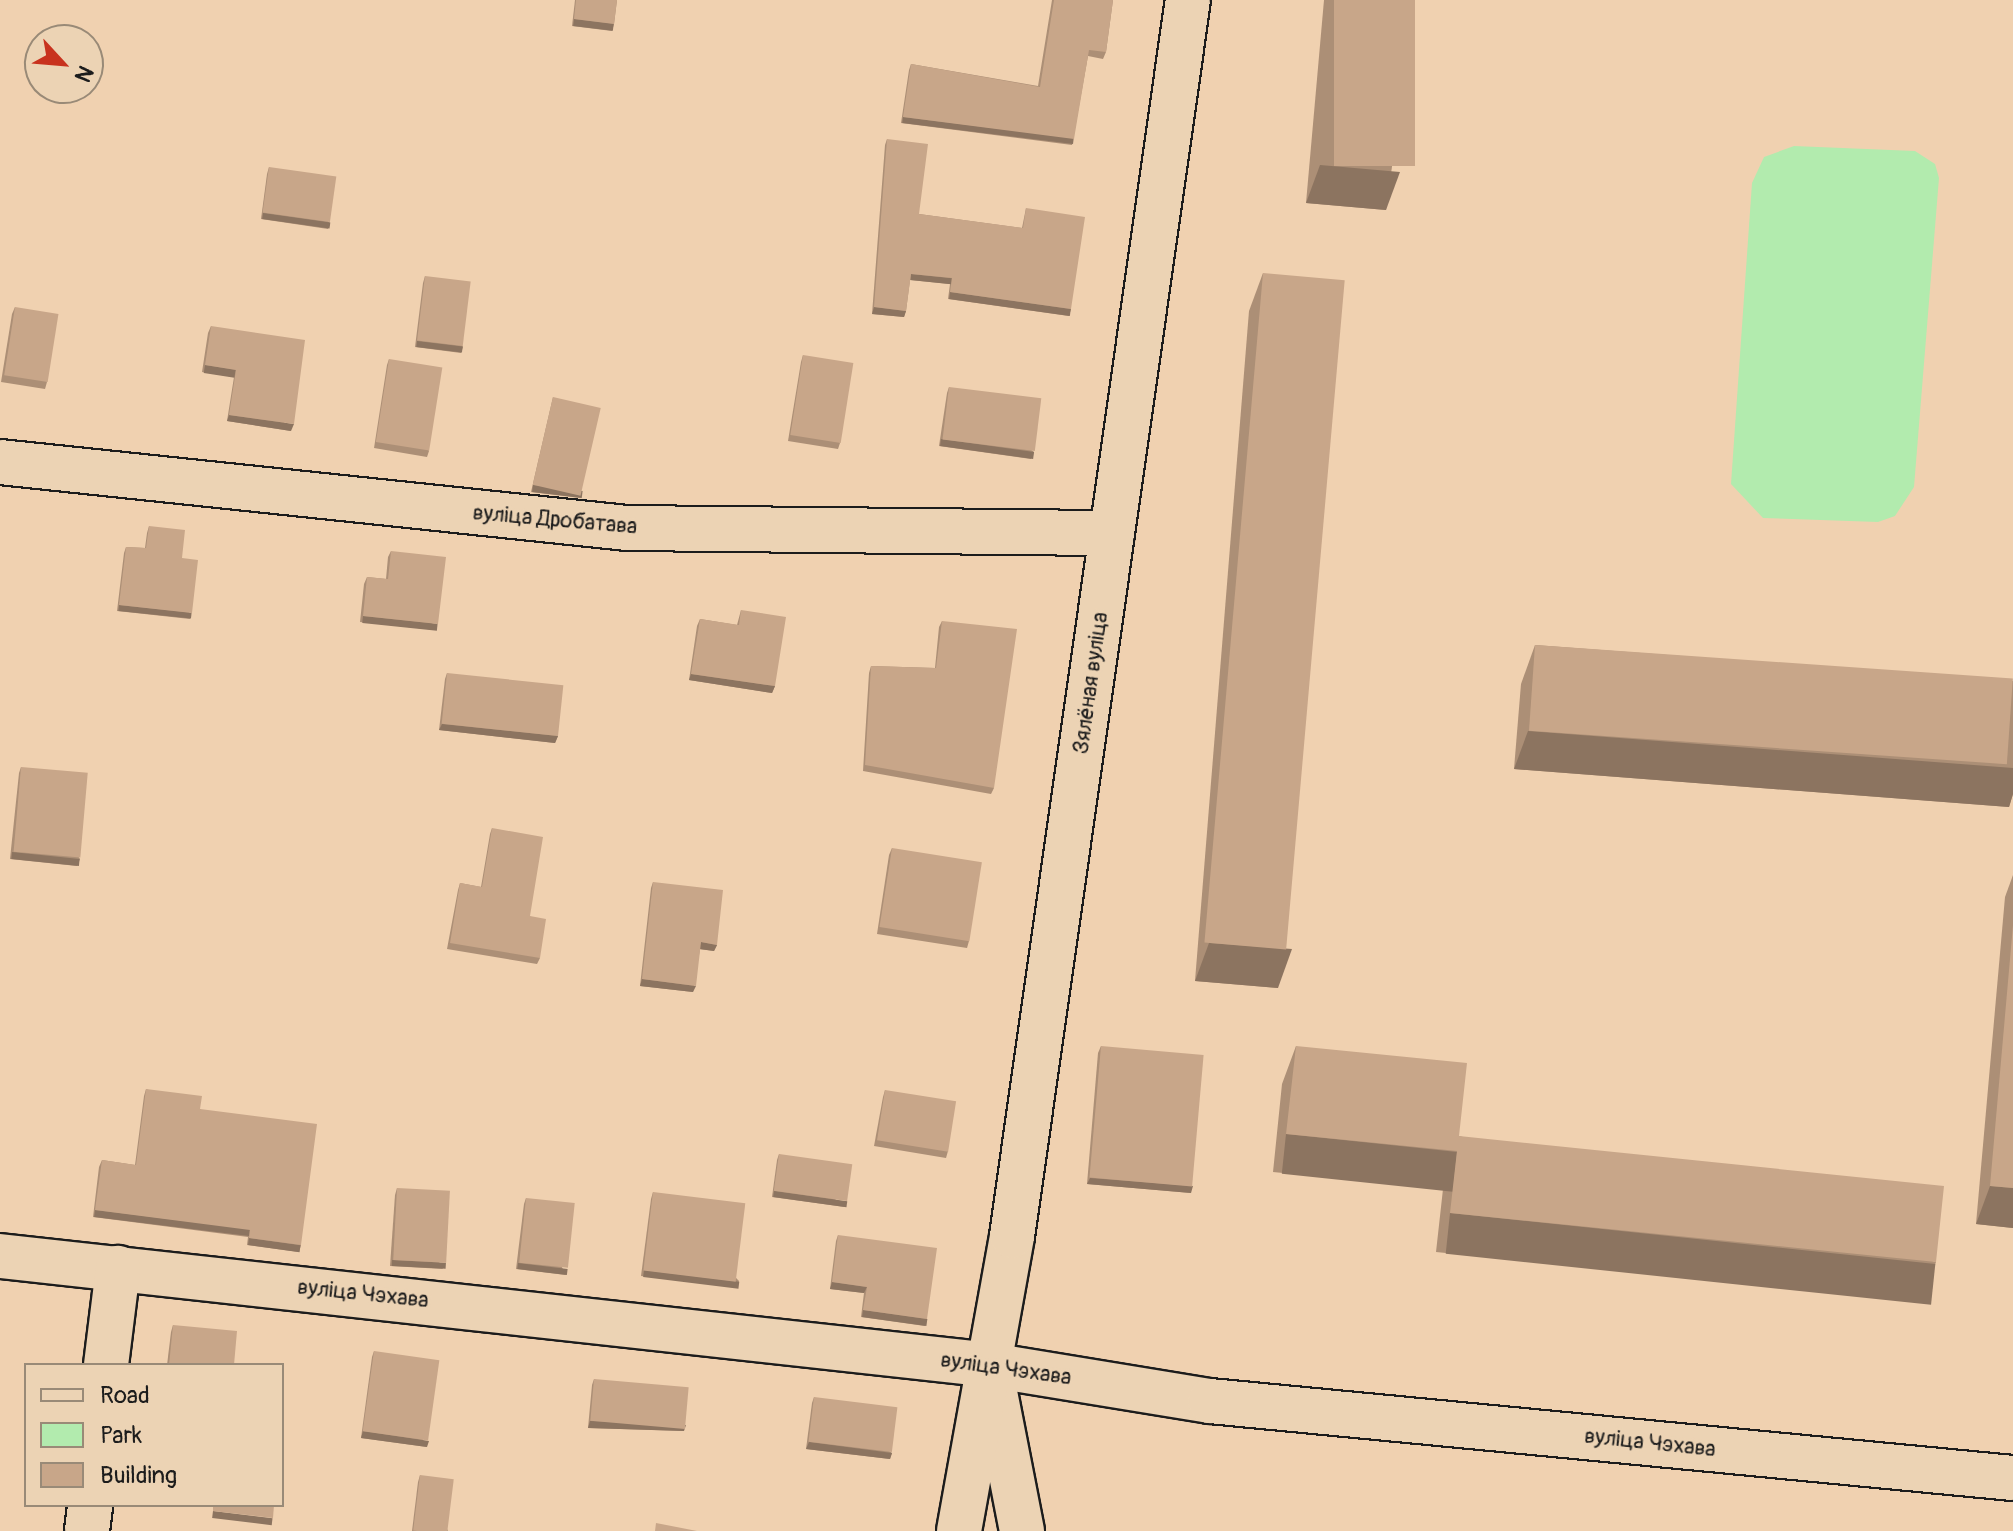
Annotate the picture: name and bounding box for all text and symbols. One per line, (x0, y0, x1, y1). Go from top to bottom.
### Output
north arrow (24, 24, 104, 104)
text: N (68, 61, 100, 86)
street label: вуліца Дробатава (472, 500, 638, 540)
street label: Зялёная вуліца (1068, 610, 1114, 756)
street label: вуліца Чэхава (296, 1274, 430, 1314)
street label: вуліца Чэхава (939, 1347, 1073, 1391)
legend (24, 1363, 284, 1507)
text: Road (100, 1381, 150, 1410)
text: Park (100, 1421, 142, 1450)
street label: вуліца Чэхава (1583, 1423, 1717, 1463)
text: Building (100, 1461, 177, 1490)

